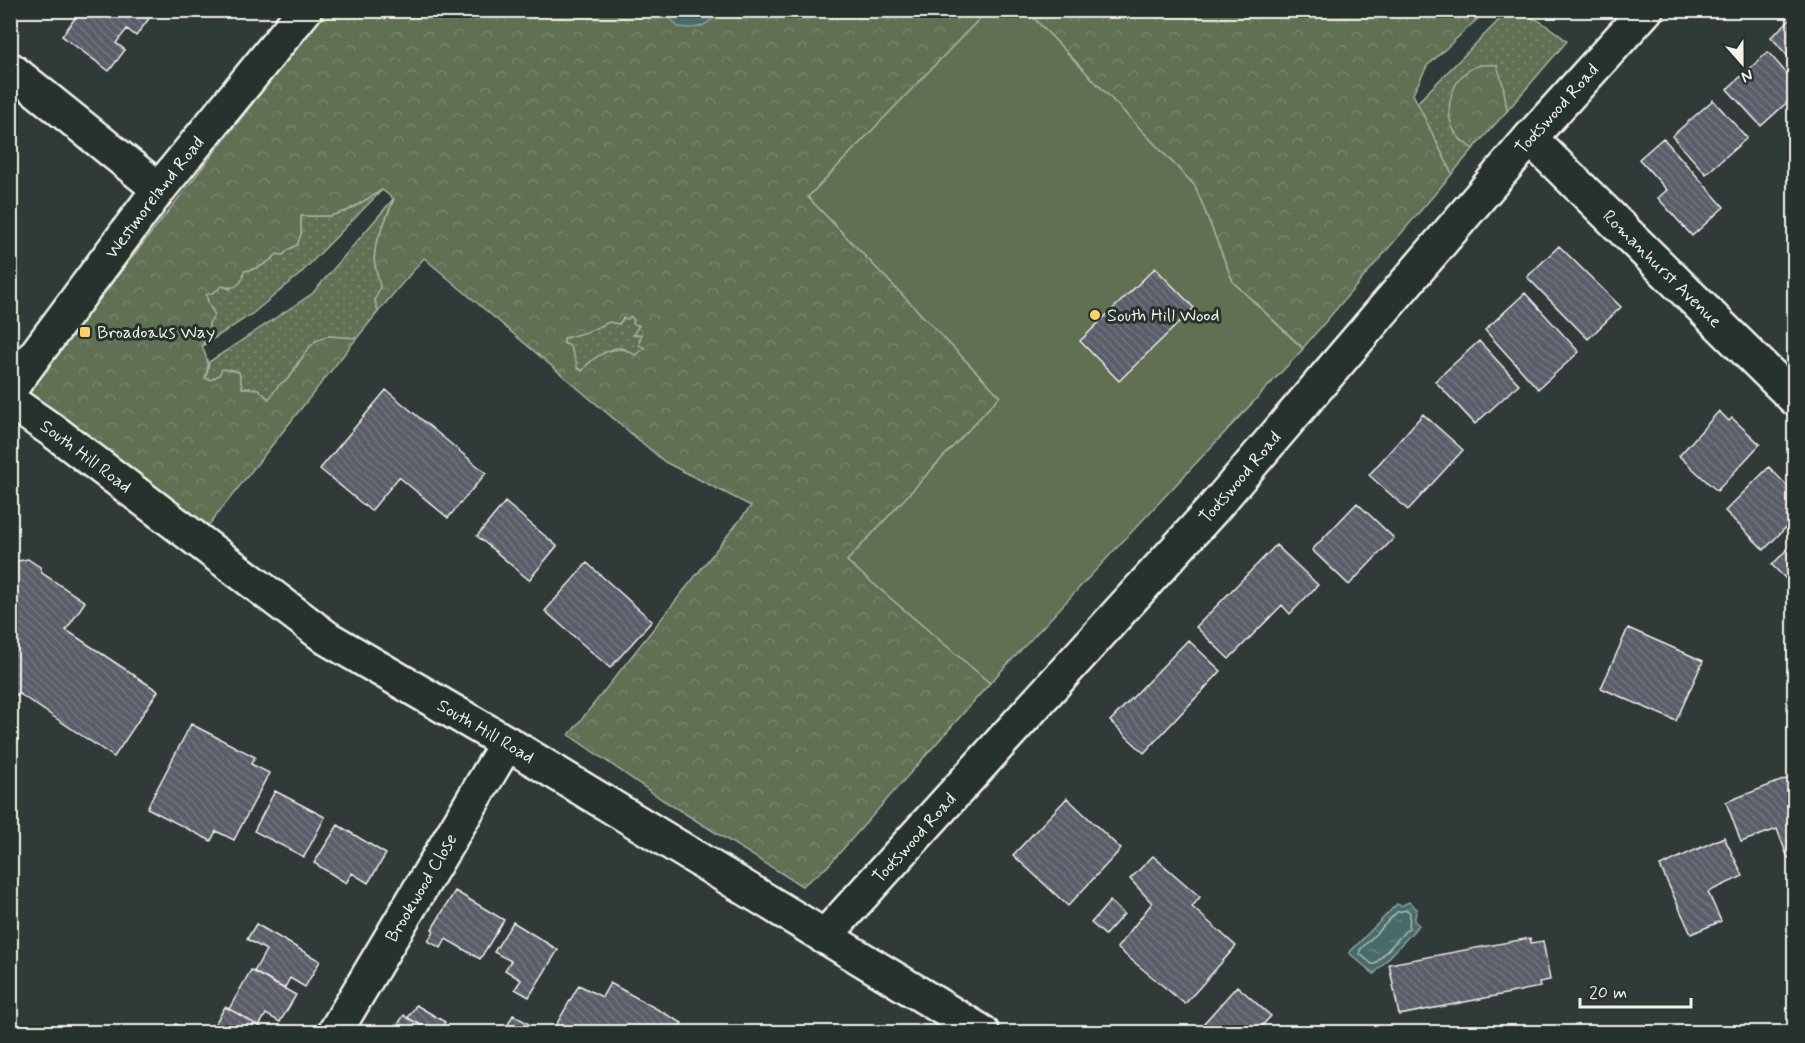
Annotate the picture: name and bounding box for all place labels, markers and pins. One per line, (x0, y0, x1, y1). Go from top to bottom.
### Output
place label: South Hill Wood (1107, 304, 1220, 328)
marker: South Hill Wood (1088, 308, 1102, 322)
place label: Broadoaks Way (97, 321, 215, 345)
marker: Broadoaks Way (78, 325, 92, 339)

